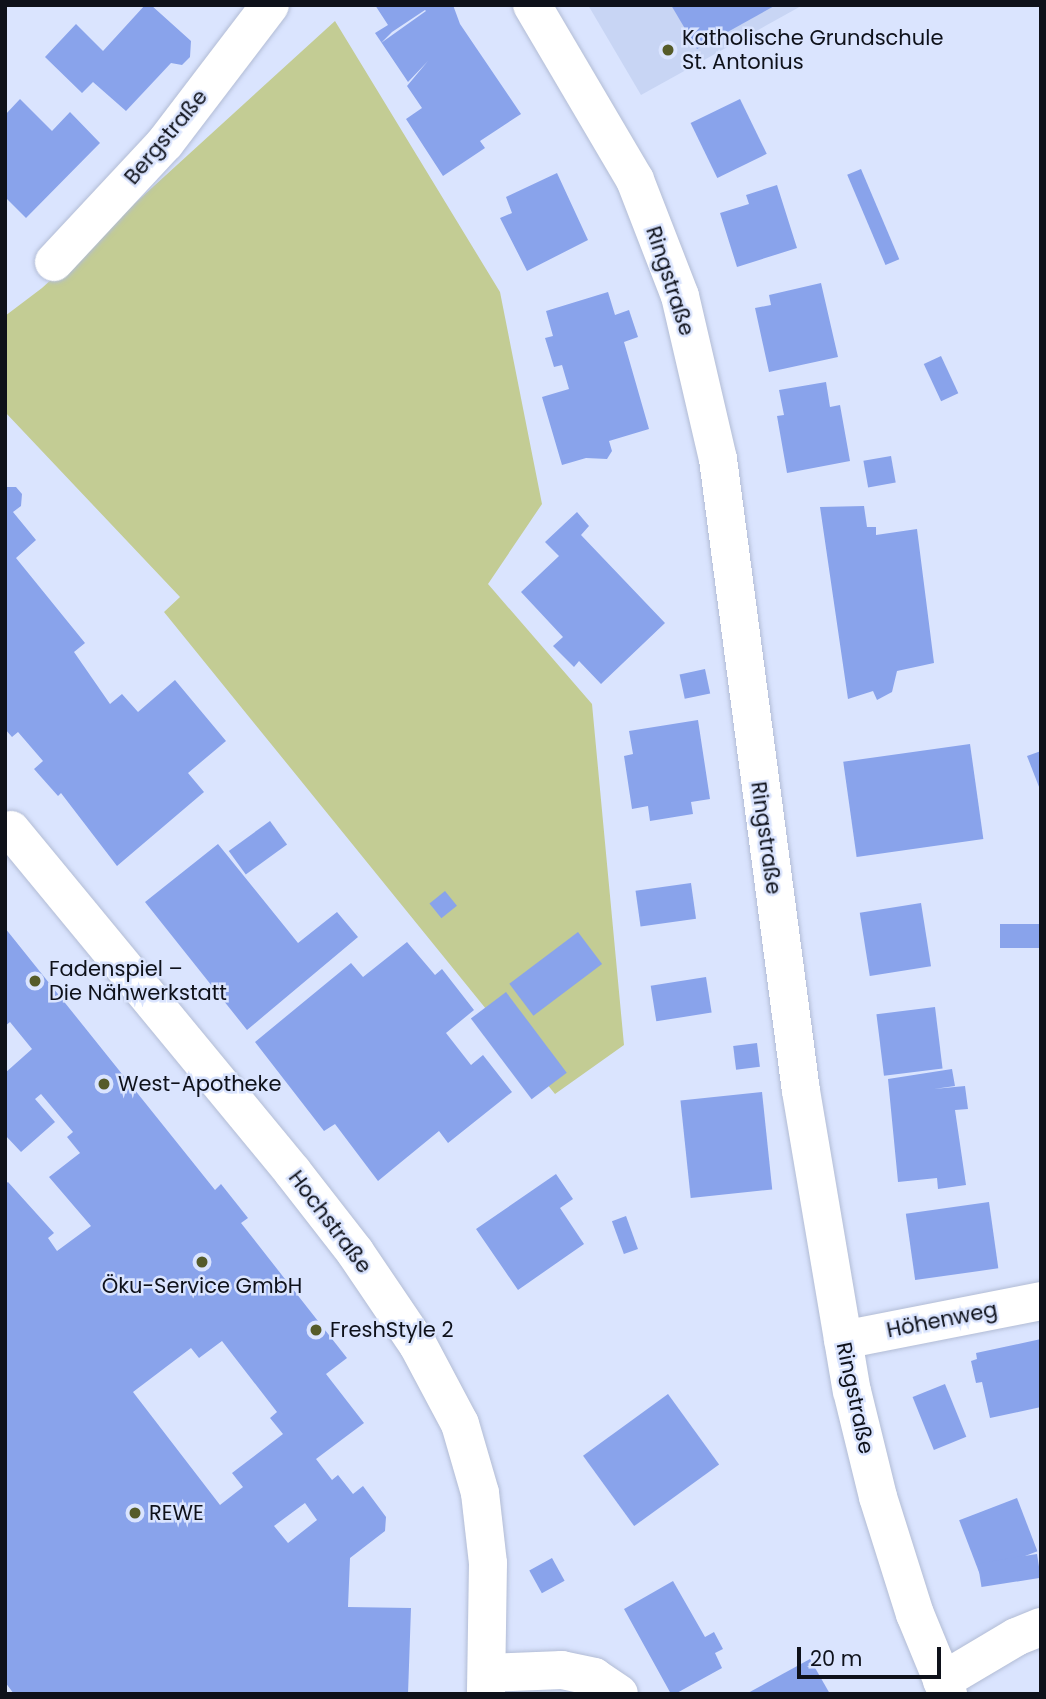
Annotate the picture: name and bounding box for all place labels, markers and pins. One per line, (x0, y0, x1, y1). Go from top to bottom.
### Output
place label: Katholische Grundschule St. Antonius (682, 25, 943, 75)
marker: Katholische Grundschule St. Antonius (660, 42, 676, 58)
place label: Fadenspiel – Die Nähwerkstatt (49, 956, 227, 1006)
marker: Fadenspiel – Die Nähwerkstatt (27, 973, 43, 989)
place label: West-Apotheke (118, 1071, 281, 1097)
marker: West-Apotheke (96, 1076, 112, 1092)
marker: Öku-Service GmbH (194, 1254, 210, 1270)
place label: Öku-Service GmbH (102, 1273, 302, 1299)
place label: FreshStyle 2 (330, 1317, 454, 1343)
marker: FreshStyle 2 (308, 1322, 324, 1338)
place label: REWE (149, 1500, 204, 1526)
marker: REWE (127, 1505, 143, 1521)

